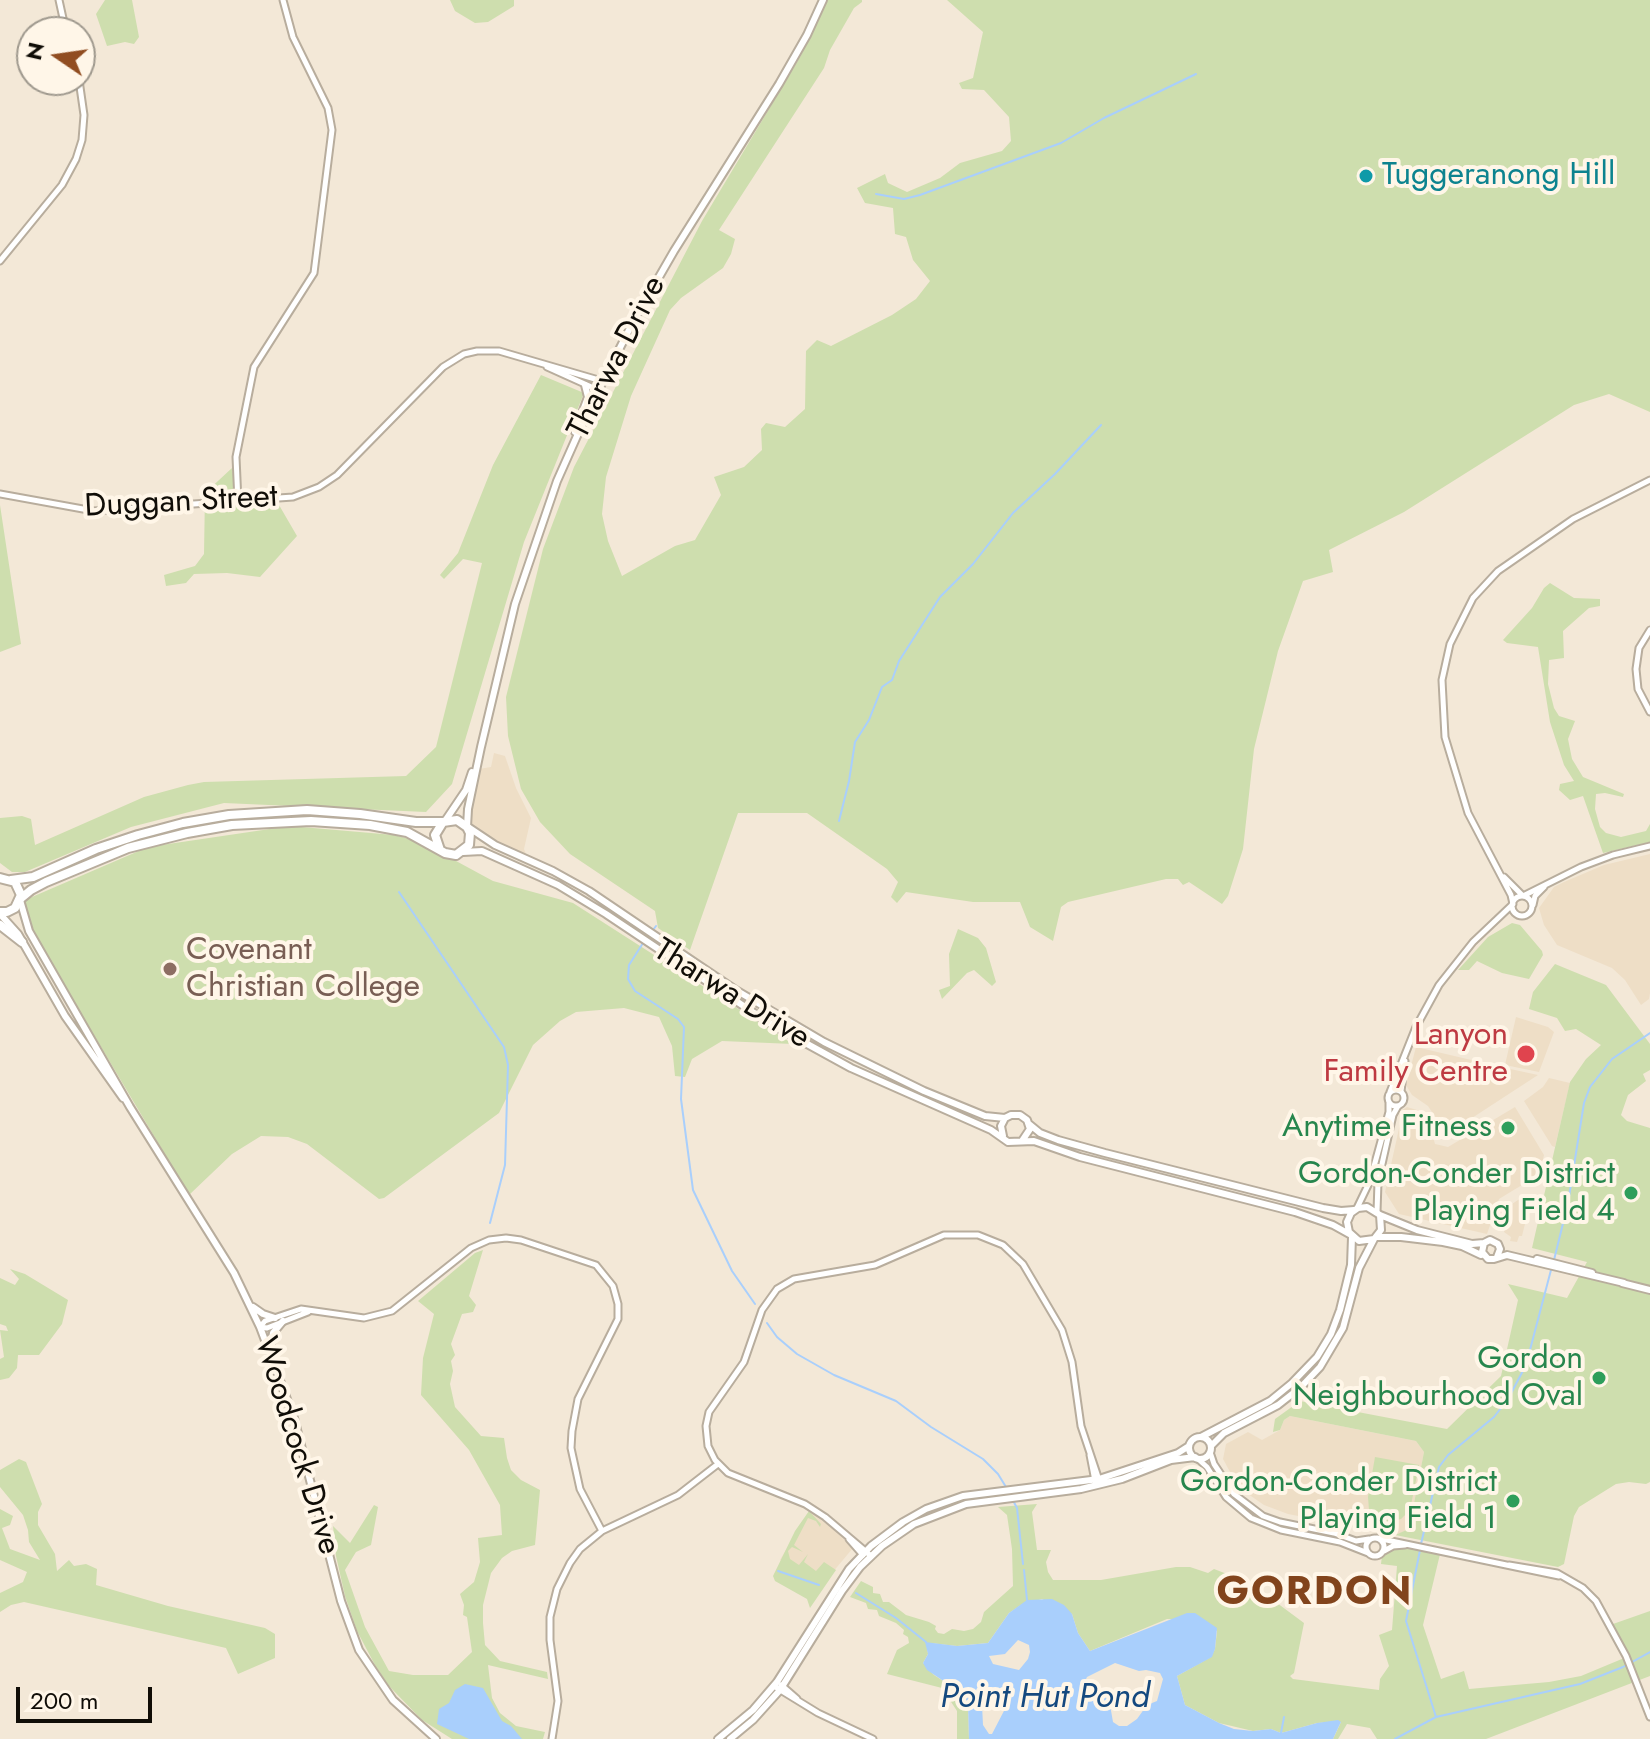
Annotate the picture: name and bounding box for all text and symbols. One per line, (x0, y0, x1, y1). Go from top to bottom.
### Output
north arrow (16, 16, 96, 96)
text: N (17, 39, 52, 63)
place label: Tuggeranong Hill (1382, 157, 1615, 195)
marker: Tuggeranong Hill (1357, 167, 1375, 185)
street label: Tharwa Drive (561, 270, 675, 446)
street label: Duggan Street (84, 479, 278, 527)
place label: Covenant Christian College (186, 932, 420, 1007)
street label: Tharwa Drive (646, 932, 816, 1058)
marker: Covenant Christian College (161, 960, 179, 978)
place label: Lanyon Family Centre (1323, 1017, 1508, 1092)
marker: Lanyon Family Centre (1515, 1043, 1537, 1065)
place label: Anytime Fitness (1282, 1109, 1492, 1147)
marker: Anytime Fitness (1499, 1119, 1517, 1137)
place label: Gordon-Conder District Playing Field 4 (1298, 1156, 1615, 1231)
marker: Gordon-Conder District Playing Field 4 (1622, 1184, 1640, 1202)
street label: Woodcock Drive (245, 1333, 347, 1559)
place label: Gordon Neighbourhood Oval (1293, 1341, 1583, 1416)
marker: Gordon Neighbourhood Oval (1590, 1369, 1608, 1387)
place label: Gordon-Conder District Playing Field 1 (1180, 1464, 1497, 1539)
marker: Gordon-Conder District Playing Field 1 (1504, 1492, 1522, 1510)
district label: GORDON (1216, 1570, 1414, 1618)
scale bar (20, 1671, 156, 1721)
water label: Point Hut Pond (940, 1679, 1150, 1719)
text: 200 m (30, 1683, 98, 1718)

